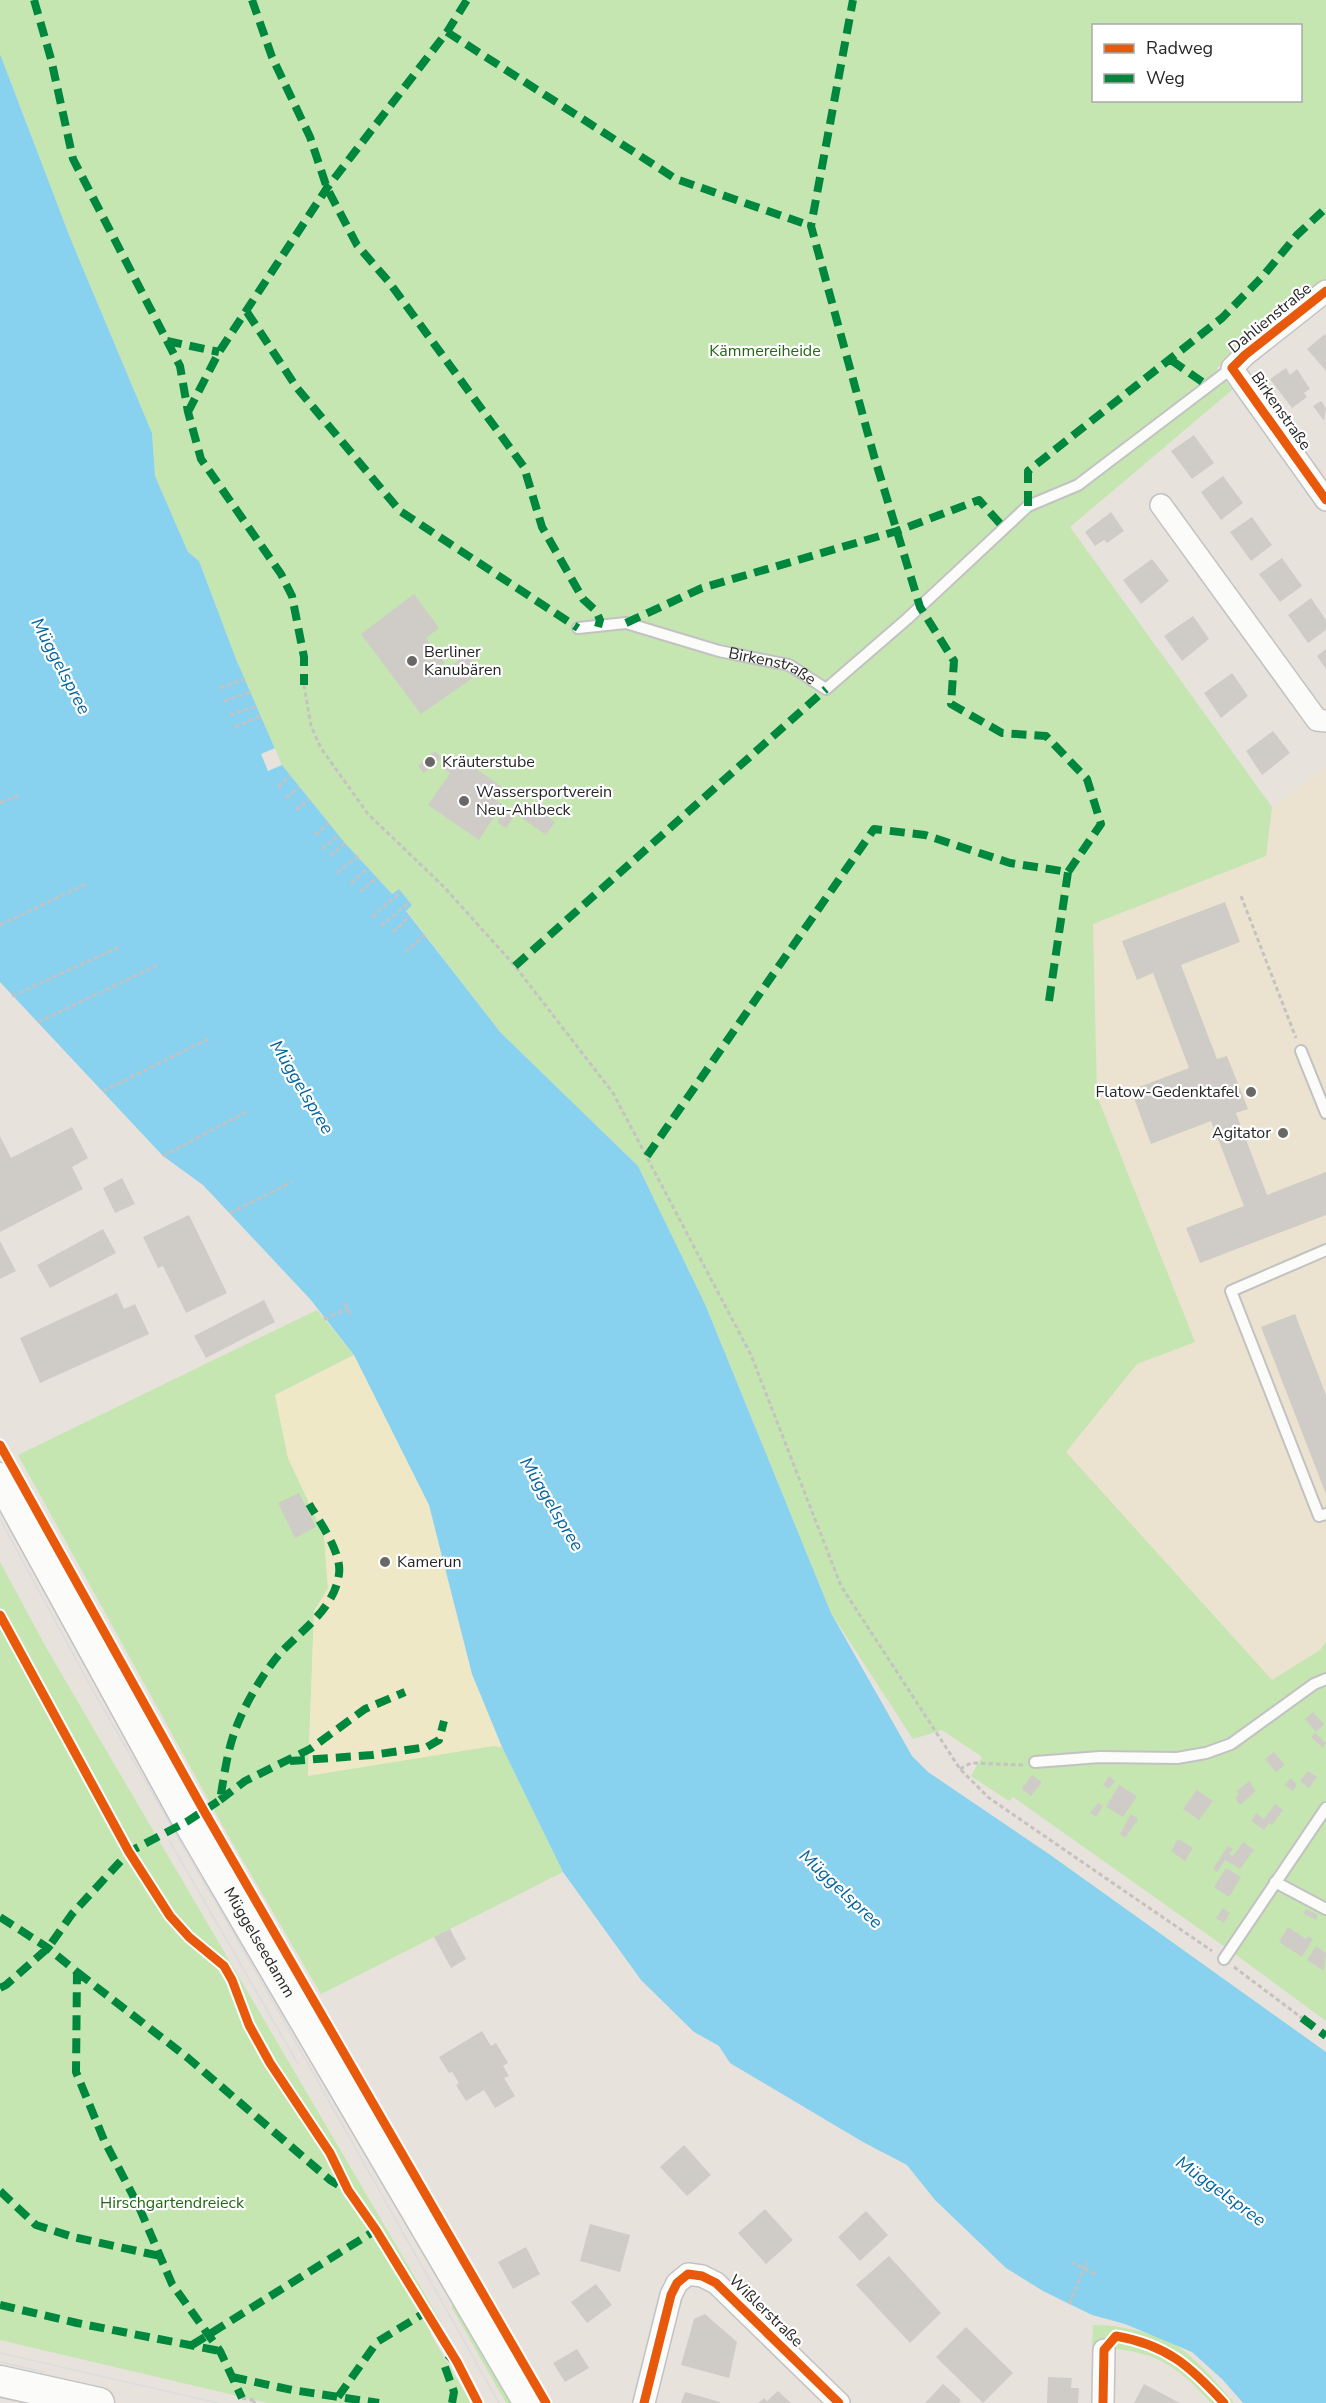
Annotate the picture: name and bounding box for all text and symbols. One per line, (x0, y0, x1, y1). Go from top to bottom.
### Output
legend (1092, 24, 1302, 102)
text: Radweg (1146, 36, 1213, 60)
text: Weg (1146, 66, 1185, 90)
street label: Dahlienstraße (1224, 278, 1316, 358)
park label: Kämmereiheide (709, 340, 821, 362)
street label: Birkenstraße (1246, 367, 1316, 455)
water label: Müggelspree (26, 614, 97, 719)
place label: Berliner Kanubären (424, 641, 502, 681)
street label: Birkenstraße (727, 642, 820, 691)
marker: Berliner Kanubären (405, 654, 419, 668)
place label: Kräuterstube (442, 751, 535, 773)
marker: Kräuterstube (423, 755, 437, 769)
place label: Wassersportverein Neu-Ahlbeck (476, 781, 612, 821)
marker: Wassersportverein Neu-Ahlbeck (457, 794, 471, 808)
water label: Müggelspree (264, 1035, 340, 1139)
place label: Flatow-Gedenktafel (1095, 1081, 1239, 1103)
marker: Flatow-Gedenktafel (1244, 1085, 1258, 1099)
place label: Agitator (1212, 1122, 1271, 1144)
marker: Agitator (1276, 1126, 1290, 1140)
water label: Müggelspree (514, 1452, 590, 1556)
place label: Kamerun (397, 1551, 461, 1573)
marker: Kamerun (378, 1555, 392, 1569)
water label: Müggelspree (794, 1844, 888, 1934)
street label: Müggelseedamm (218, 1883, 300, 2002)
water label: Müggelspree (1171, 2150, 1271, 2232)
park label: Hirschgartendreieck (100, 2192, 245, 2214)
street label: Wißlerstraße (724, 2270, 808, 2352)

